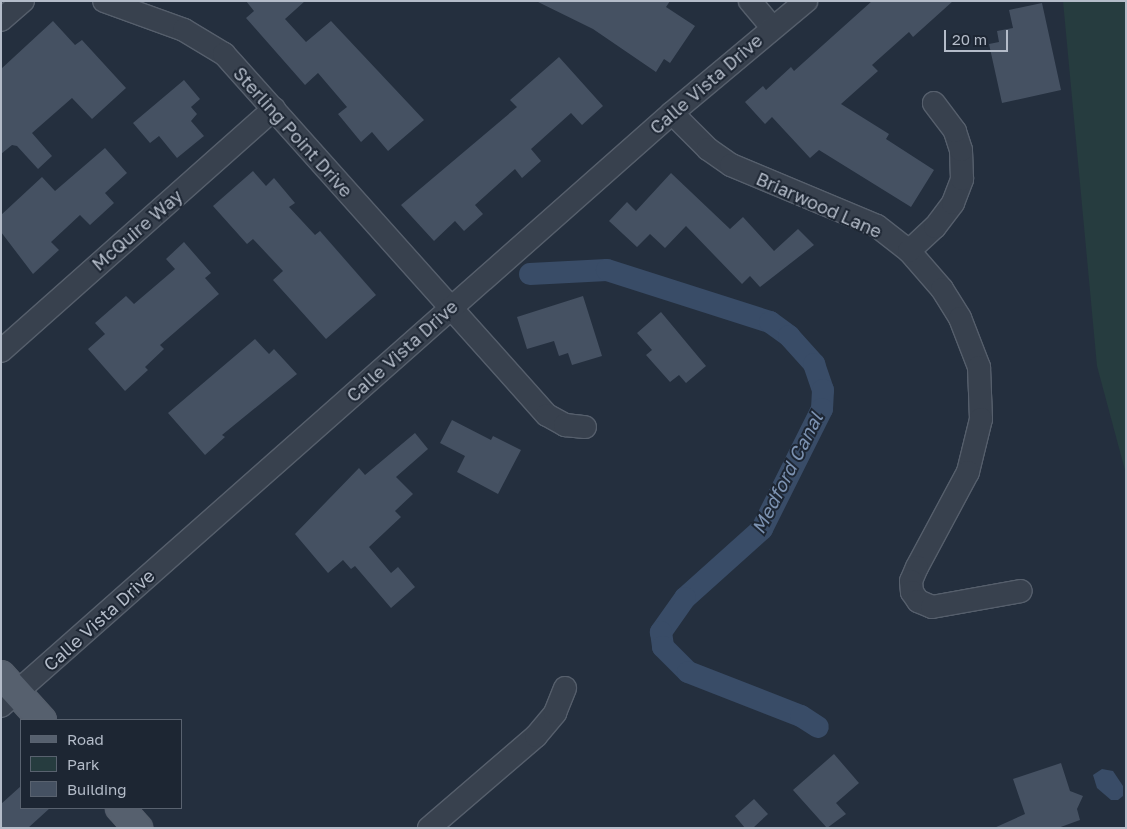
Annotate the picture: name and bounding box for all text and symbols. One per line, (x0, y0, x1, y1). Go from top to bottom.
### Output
scale bar (947, 20, 1011, 52)
street label: Calle Vista Drive (645, 29, 767, 139)
text: 20 m (952, 30, 987, 48)
street label: Sterling Point Drive (229, 63, 357, 201)
street label: Briarwood Lane (753, 168, 885, 242)
street label: McQuire Way (87, 185, 187, 275)
street label: Calle Vista Drive (342, 296, 462, 406)
water label: Medford Canal (747, 409, 827, 537)
street label: Calle Vista Drive (39, 565, 159, 675)
legend (20, 719, 182, 809)
text: Road (67, 730, 104, 748)
text: Park (67, 755, 99, 773)
text: Building (67, 780, 127, 798)

